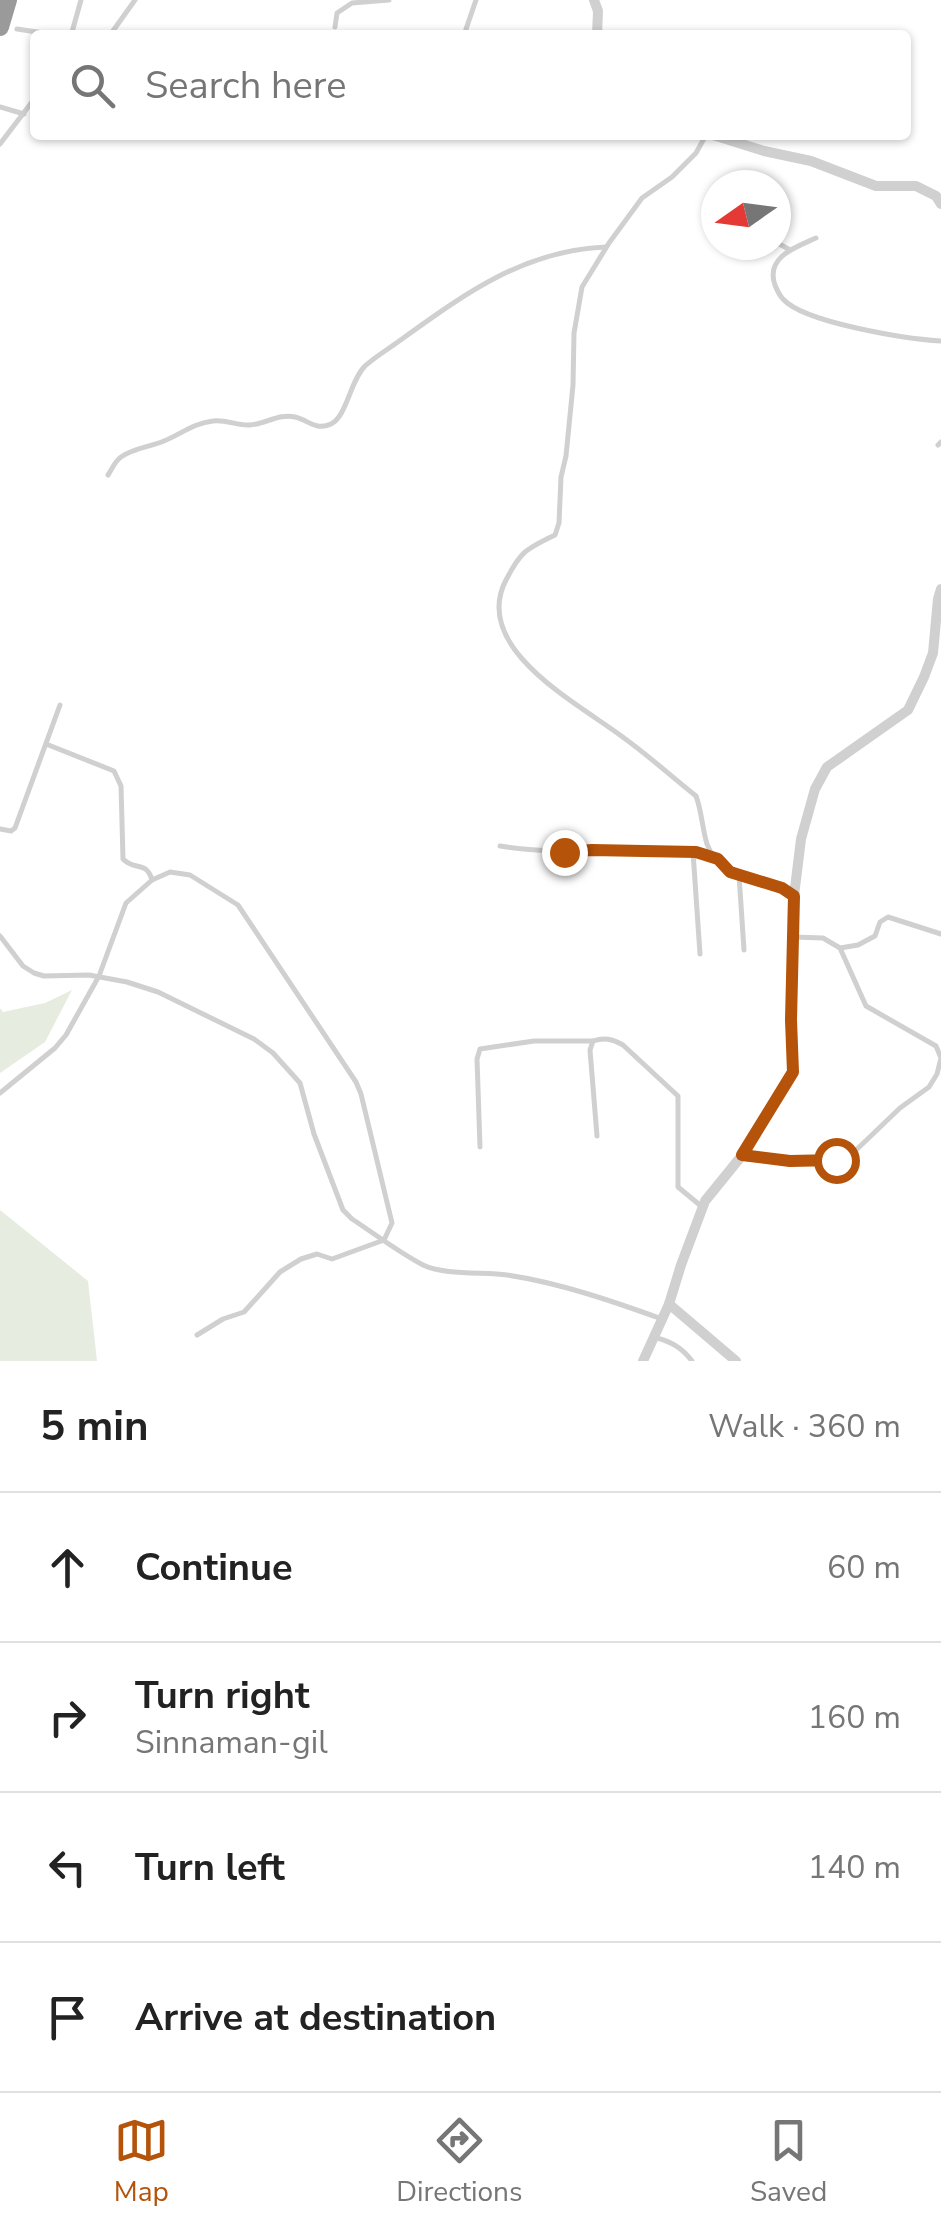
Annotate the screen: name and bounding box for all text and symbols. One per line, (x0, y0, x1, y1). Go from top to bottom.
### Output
search box (30, 30, 911, 140)
icon: search (65, 58, 120, 113)
text: Search here (145, 60, 346, 111)
north arrow (701, 170, 791, 260)
route end (542, 830, 588, 876)
route start (814, 1138, 860, 1184)
text: 5 min (40, 1398, 149, 1455)
text: Walk · 360 m (708, 1405, 901, 1448)
icon: ahead (40, 1540, 95, 1595)
text: Continue (135, 1542, 293, 1593)
text: 60 m (827, 1546, 901, 1589)
text: Turn right (135, 1670, 310, 1721)
icon: right (40, 1690, 95, 1745)
text: 160 m (808, 1696, 901, 1739)
text: Sinnaman-gil (135, 1721, 328, 1764)
icon: left (40, 1840, 95, 1895)
text: Turn left (135, 1842, 285, 1893)
text: 140 m (808, 1846, 901, 1889)
icon: arrive (40, 1990, 95, 2045)
text: Arrive at destination (135, 1992, 496, 2043)
tab: Map (114, 2113, 169, 2211)
tab: Directions (396, 2113, 522, 2211)
tab: Saved (750, 2113, 827, 2211)

